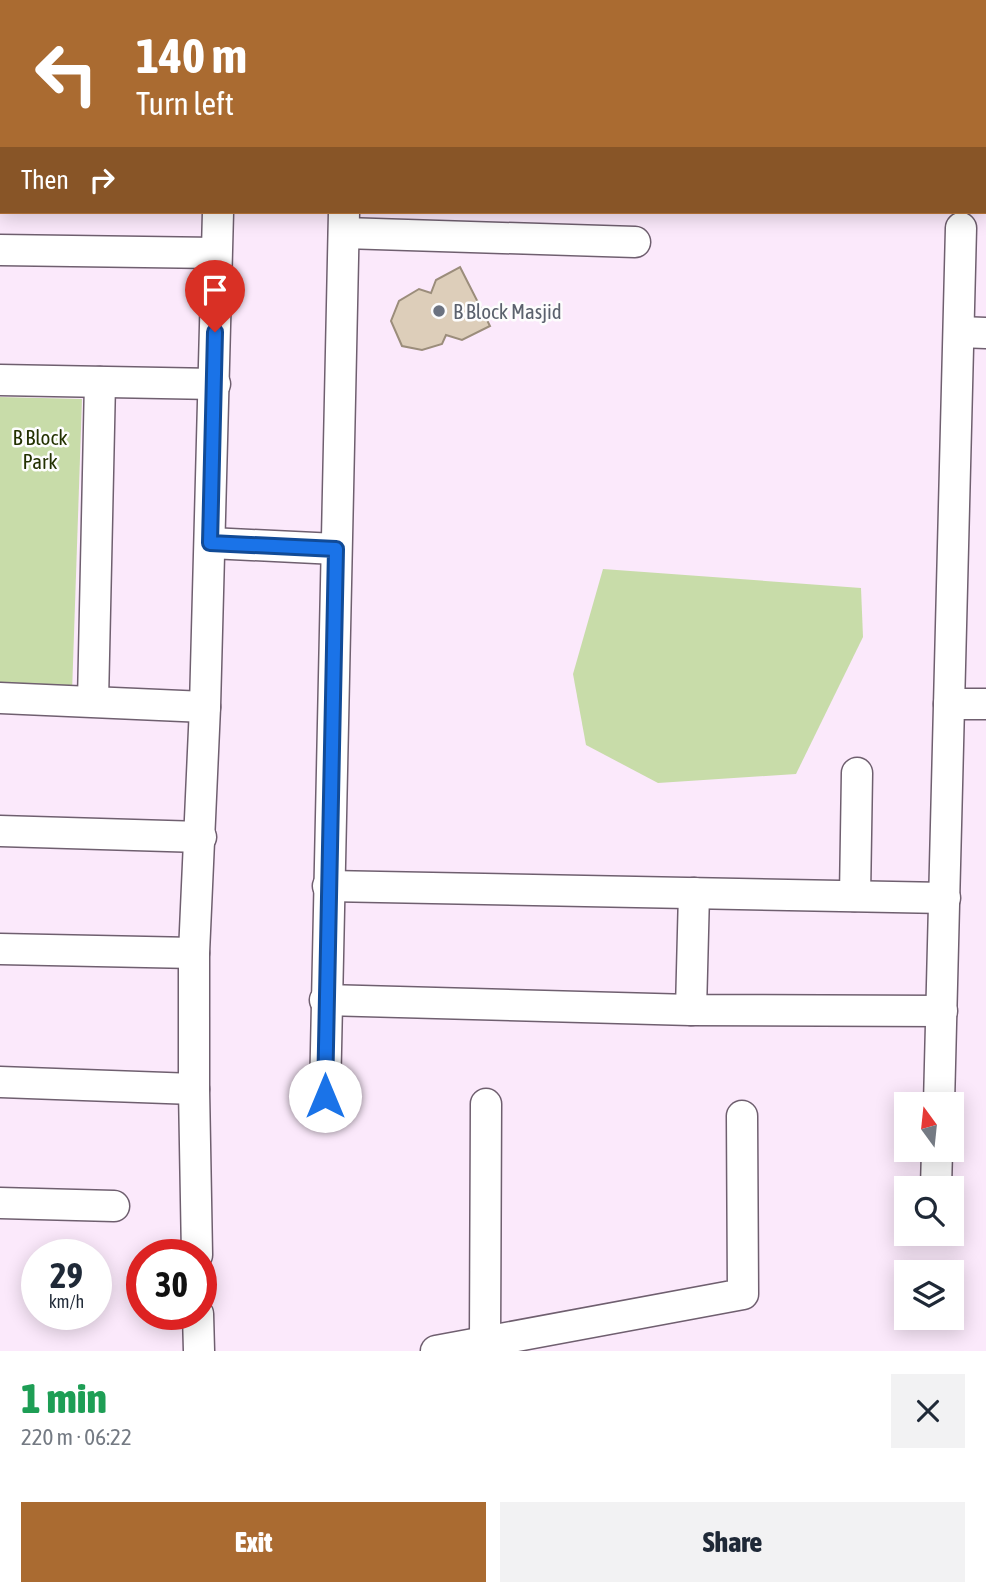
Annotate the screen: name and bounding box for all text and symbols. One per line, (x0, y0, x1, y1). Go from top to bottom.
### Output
text: 140 m (136, 27, 247, 83)
icon: left (21, 28, 112, 119)
text: Turn left (136, 85, 234, 122)
icon: right (83, 161, 121, 199)
text: Then (21, 165, 69, 195)
pin (185, 260, 245, 332)
icon: arrive (196, 271, 234, 309)
place label: B Block Masjid (453, 299, 562, 323)
marker: B Block Masjid (431, 303, 447, 319)
park label: B Block Park (12, 425, 68, 473)
position arrow (288, 1059, 362, 1133)
north arrow (894, 1092, 964, 1162)
map controls (894, 1092, 964, 1330)
button: search (894, 1176, 964, 1246)
speed limit sign: 30 (126, 1239, 217, 1330)
text: 29 (50, 1255, 83, 1295)
button: layers (894, 1260, 964, 1330)
text: km/h (49, 1291, 84, 1312)
text: 1 min (21, 1374, 107, 1422)
button: close (891, 1374, 965, 1448)
text: 220 m · 06:22 (21, 1424, 132, 1450)
button: Exit (21, 1502, 486, 1582)
button: Share (500, 1502, 965, 1582)

